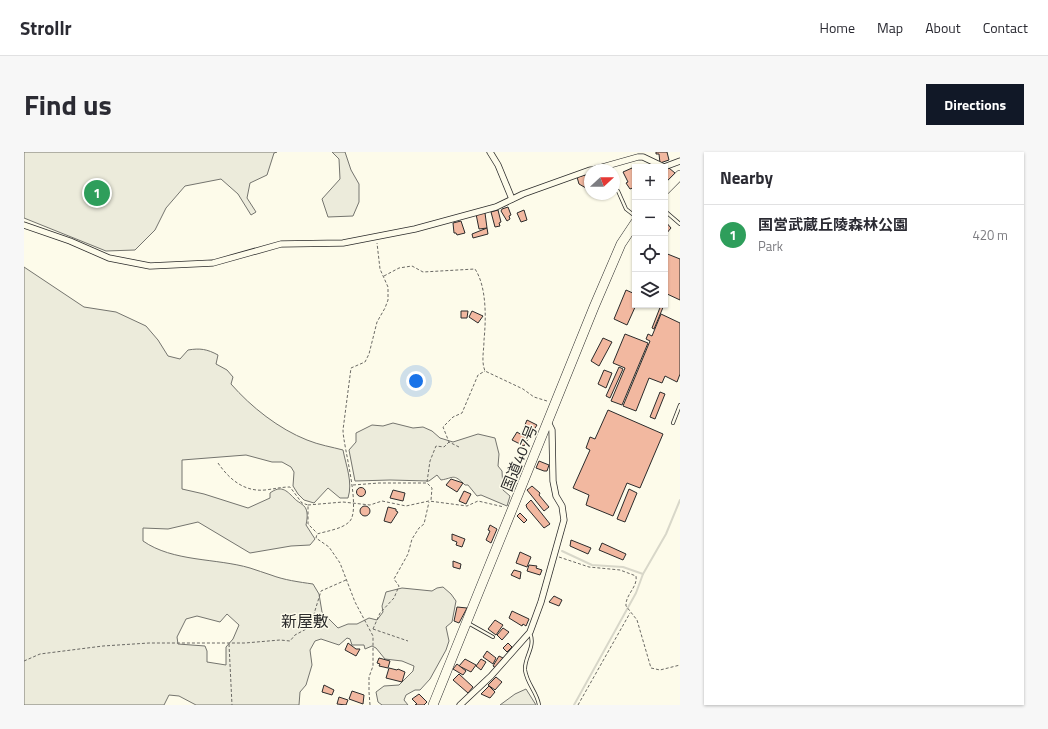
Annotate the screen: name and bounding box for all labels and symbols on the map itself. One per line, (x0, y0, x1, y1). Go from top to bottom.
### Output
north arrow (584, 164, 620, 200)
pin: 1 (84, 178, 110, 208)
your location (406, 371, 426, 391)
street label: 国道407号 (495, 421, 543, 495)
district label: 新屋敷 (281, 609, 329, 633)

